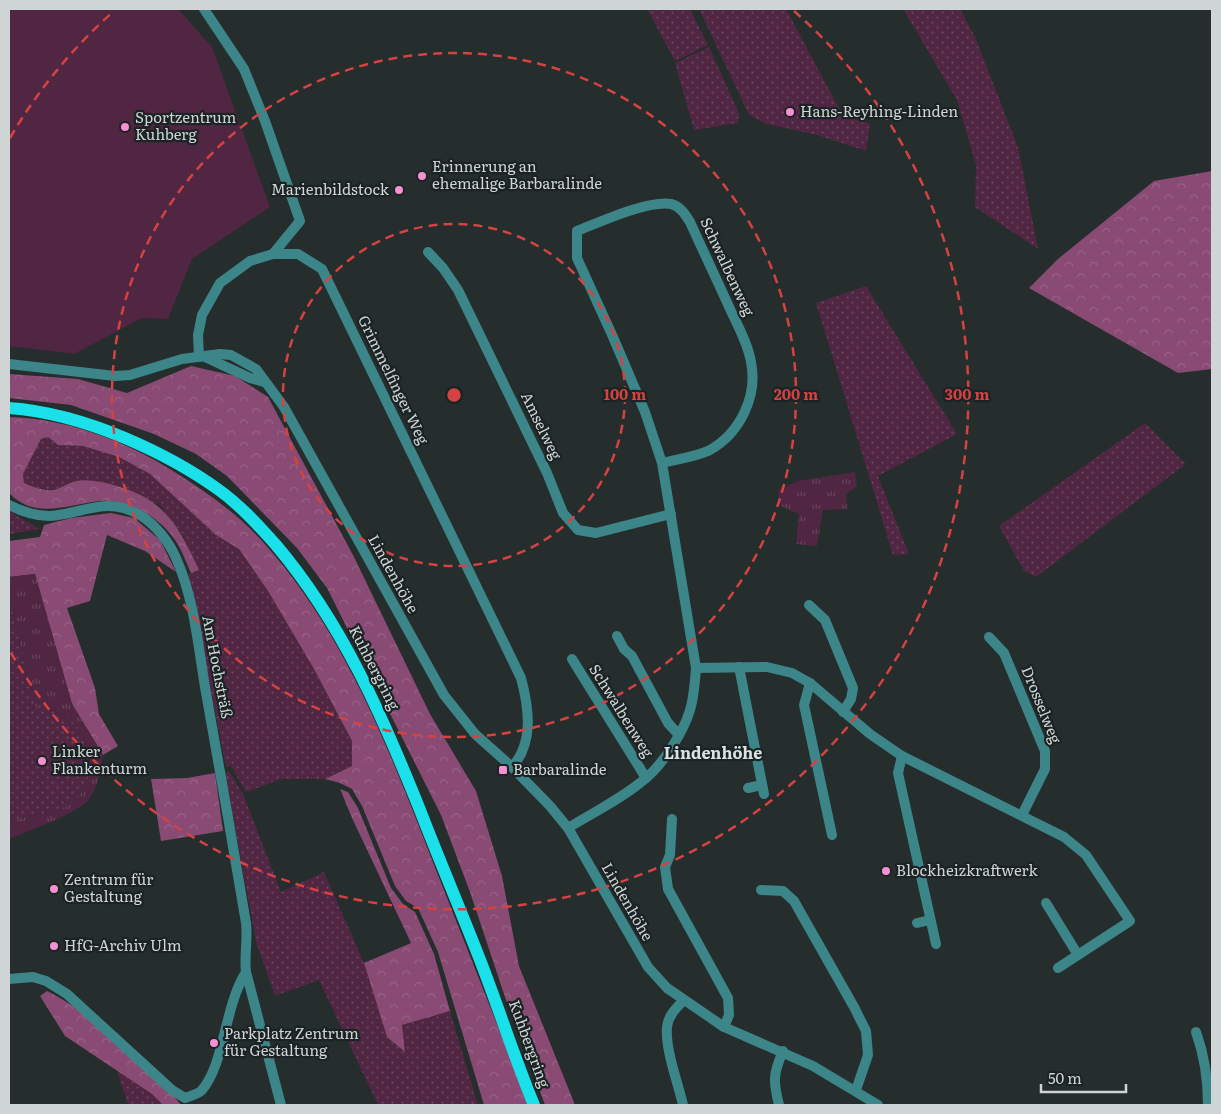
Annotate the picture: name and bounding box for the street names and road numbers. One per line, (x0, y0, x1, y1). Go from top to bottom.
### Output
street label: Schwalbenweg (695, 213, 762, 320)
street label: Grimmelfinger Weg (353, 311, 436, 448)
street label: Amselweg (516, 387, 569, 464)
street label: Lindenhöhe (363, 530, 426, 617)
street label: Am Hochsträß (197, 613, 240, 720)
street label: Kuhbergring (344, 621, 407, 714)
street label: Schwalbenweg (584, 659, 661, 762)
street label: Drosselweg (1016, 662, 1069, 747)
street label: Lindenhöhe (597, 858, 660, 945)
street label: Kuhbergring (504, 996, 557, 1091)

